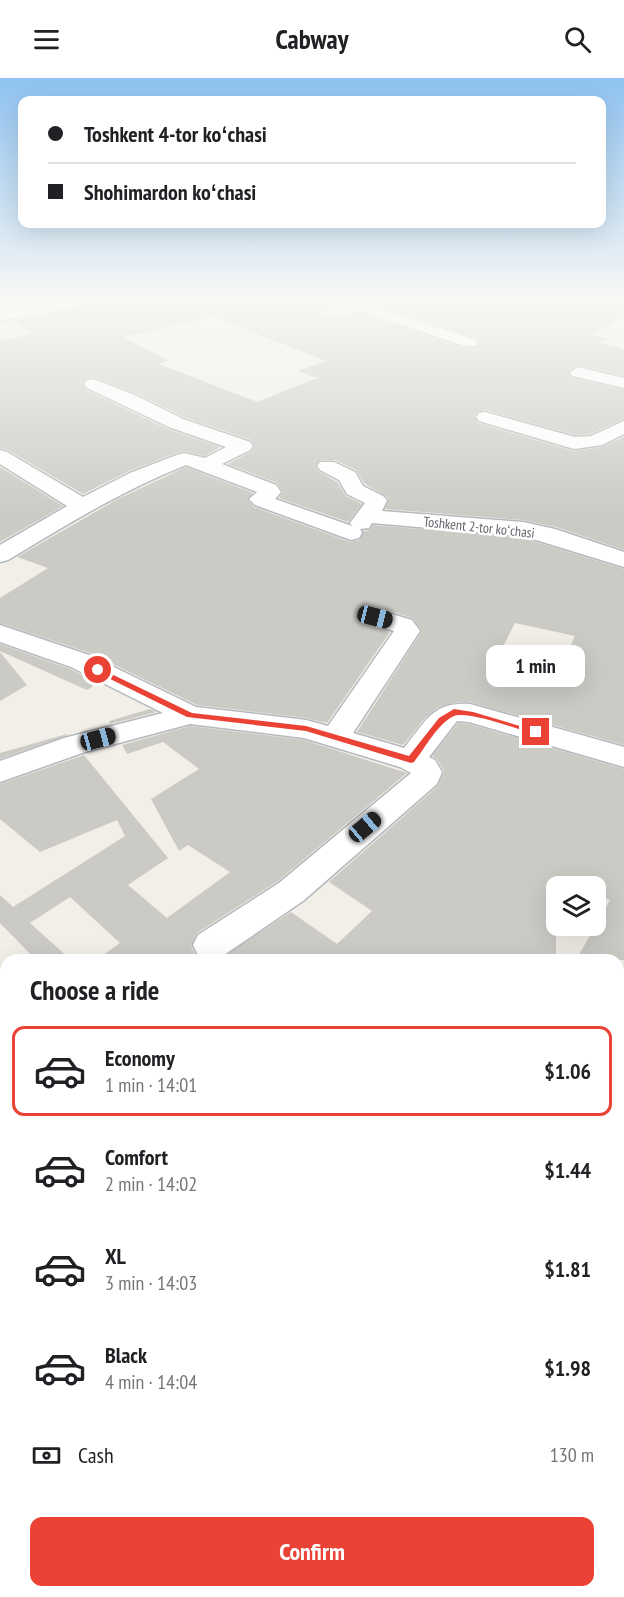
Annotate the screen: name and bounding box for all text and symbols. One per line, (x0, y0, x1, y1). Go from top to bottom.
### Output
text: Cabway (275, 22, 349, 56)
icon: menu (30, 23, 63, 56)
icon: search (561, 23, 594, 56)
text: Toshkent 4-tor koʻchasi (84, 120, 267, 148)
text: Shohimardon koʻchasi (84, 178, 256, 206)
street label: Toshkent 2-tor koʻchasi (422, 512, 536, 542)
car (355, 604, 395, 630)
callout: 1 min (486, 645, 586, 687)
text: 1 min (515, 653, 556, 679)
route start (84, 656, 111, 683)
route end (522, 718, 549, 745)
car (78, 726, 118, 752)
car (345, 809, 385, 845)
map controls (546, 876, 606, 936)
button: layers (546, 876, 606, 936)
text: Choose a ride (30, 973, 159, 1007)
icon: car (33, 1044, 87, 1098)
text: Economy (105, 1044, 175, 1072)
text: $1.06 (544, 1057, 591, 1085)
text: 1 min · 14:01 (105, 1072, 197, 1098)
icon: car (33, 1143, 87, 1197)
text: Comfort (105, 1143, 168, 1171)
text: $1.44 (544, 1156, 591, 1184)
text: 2 min · 14:02 (105, 1171, 197, 1197)
icon: car (33, 1242, 87, 1296)
text: XL (105, 1242, 126, 1270)
text: $1.81 (544, 1255, 591, 1283)
text: 3 min · 14:03 (105, 1270, 197, 1296)
icon: car (33, 1341, 87, 1395)
text: Black (105, 1341, 147, 1369)
text: $1.98 (544, 1354, 591, 1382)
text: 4 min · 14:04 (105, 1369, 197, 1395)
icon: cash (30, 1439, 63, 1472)
text: Cash (78, 1441, 114, 1469)
text: 130 m (550, 1442, 594, 1468)
button: Confirm (30, 1517, 594, 1586)

